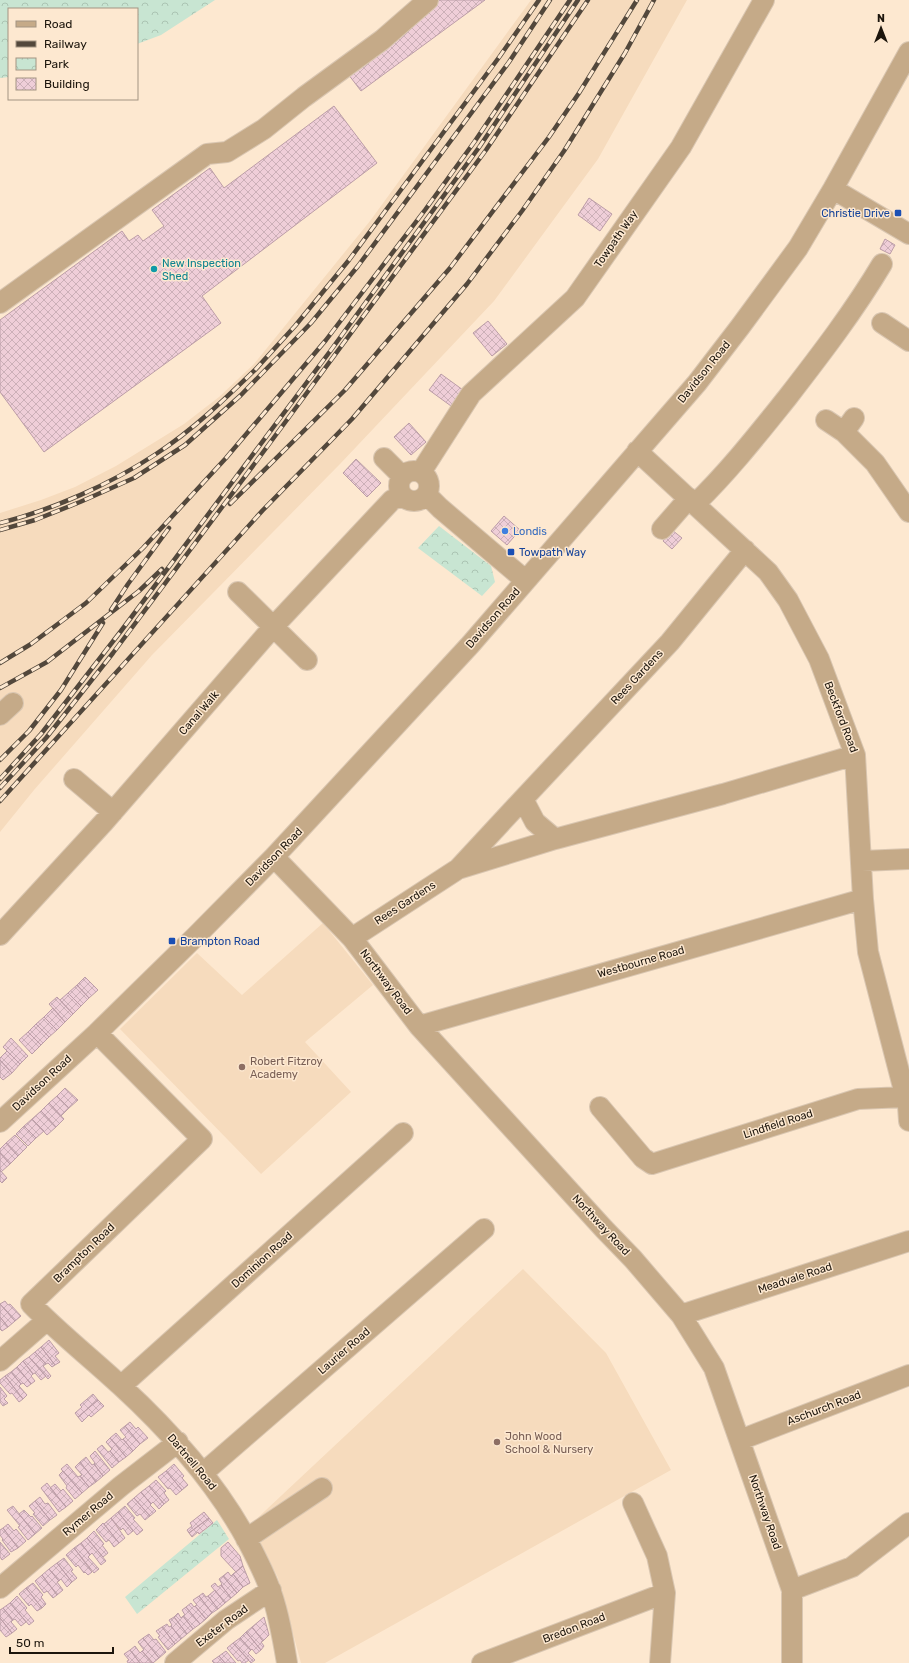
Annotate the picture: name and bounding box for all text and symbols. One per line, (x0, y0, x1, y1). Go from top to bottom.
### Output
legend (8, 8, 138, 100)
north arrow (861, 8, 901, 48)
text: N (877, 12, 885, 25)
text: Road (44, 17, 72, 31)
text: Railway (44, 37, 87, 51)
text: Park (44, 57, 70, 71)
text: Building (44, 77, 90, 91)
place label: Christie Drive (821, 207, 890, 220)
street label: Towpath Way (591, 208, 641, 270)
marker: Christie Drive (893, 208, 903, 218)
place label: New Inspection Shed (162, 257, 241, 283)
marker: New Inspection Shed (149, 264, 159, 274)
street label: Davidson Road (675, 338, 733, 406)
place label: Londis (513, 525, 547, 538)
marker: Londis (500, 526, 510, 536)
place label: Towpath Way (519, 546, 586, 559)
marker: Towpath Way (506, 547, 516, 557)
street label: Davidson Road (463, 585, 523, 651)
street label: Rees Gardens (608, 647, 666, 707)
street label: Beckford Road (821, 680, 861, 754)
street label: Canal Walk (176, 688, 222, 738)
street label: Davidson Road (243, 825, 305, 889)
street label: Rees Gardens (372, 878, 438, 928)
place label: Brampton Road (180, 935, 260, 948)
marker: Brampton Road (167, 936, 177, 946)
street label: Westbourne Road (596, 943, 686, 981)
street label: Northway Road (357, 947, 415, 1017)
street label: Davidson Road (10, 1052, 74, 1114)
place label: Robert Fitzroy Academy (250, 1055, 323, 1081)
marker: Robert Fitzroy Academy (237, 1062, 247, 1072)
street label: Lindfield Road (742, 1107, 814, 1141)
street label: Northway Road (570, 1192, 632, 1258)
street label: Brampton Road (51, 1221, 117, 1285)
street label: Dominion Road (229, 1229, 295, 1291)
street label: Meadvale Road (756, 1260, 834, 1296)
street label: Laurier Road (315, 1325, 373, 1377)
street label: Aschurch Road (785, 1388, 863, 1428)
place label: John Wood School & Nursery (505, 1430, 593, 1456)
street label: Dartnell Road (165, 1431, 219, 1493)
marker: John Wood School & Nursery (492, 1437, 502, 1447)
street label: Northway Road (746, 1473, 784, 1551)
street label: Rymer Road (60, 1489, 116, 1539)
street label: Exeter Road (193, 1602, 251, 1650)
street label: Bredon Road (541, 1610, 607, 1646)
scale bar (10, 1629, 113, 1655)
text: 50 m (16, 1636, 44, 1650)

